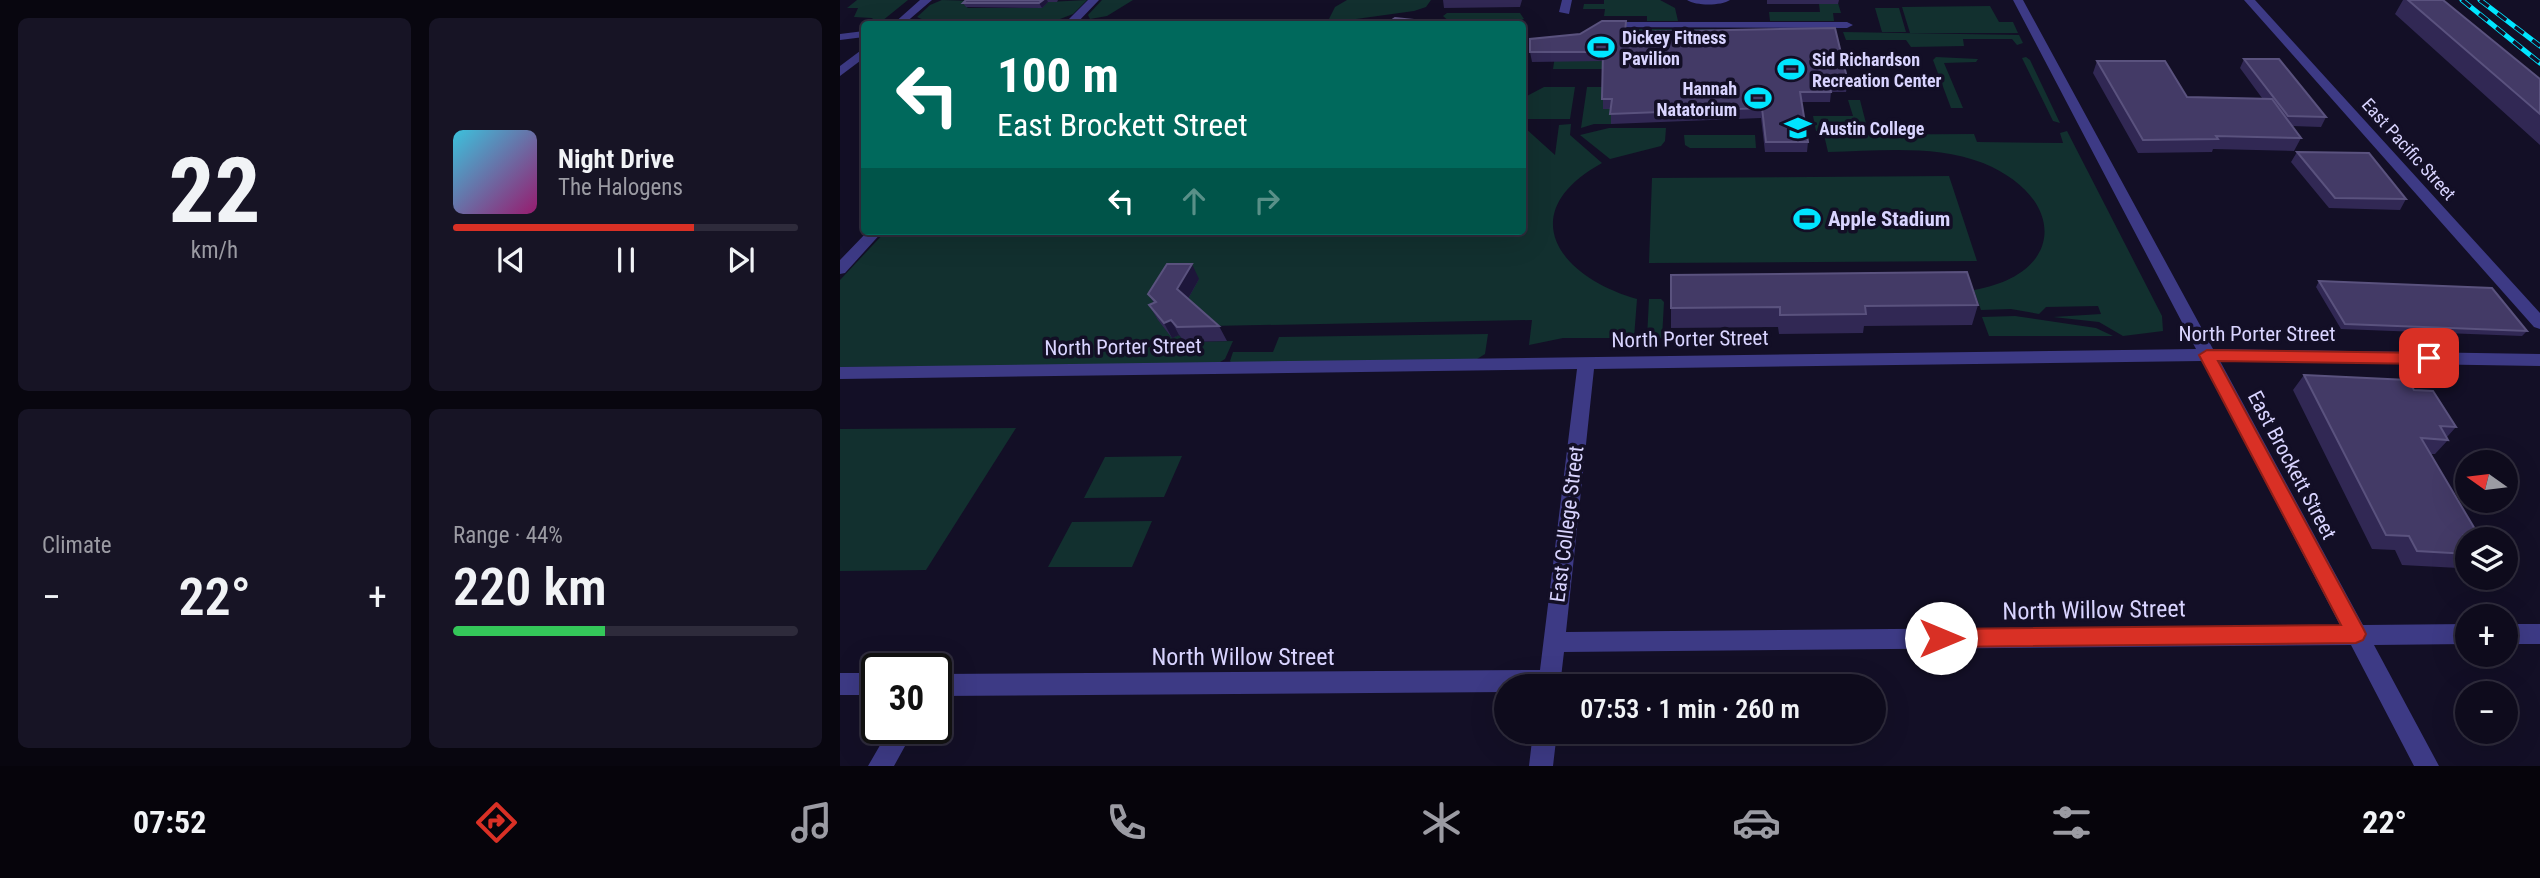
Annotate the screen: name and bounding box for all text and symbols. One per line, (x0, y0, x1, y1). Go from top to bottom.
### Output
place label: Dickey Fitness Pavilion (1622, 27, 1727, 69)
sports icon: Dickey Fitness Pavilion (1586, 32, 1616, 62)
text: 100 m (997, 47, 1119, 104)
icon: left (882, 49, 973, 140)
place label: Sid Richardson Recreation Center (1812, 49, 1942, 91)
sports icon: Sid Richardson Recreation Center (1776, 54, 1806, 84)
place label: Hannah Natatorium (1657, 78, 1737, 120)
sports icon: Hannah Natatorium (1743, 83, 1773, 113)
street label: East Pacific Street (2358, 94, 2460, 204)
text: East Brockett Street (997, 106, 1248, 144)
school or university icon: Austin College (1783, 113, 1813, 143)
place label: Austin College (1819, 118, 1925, 139)
text: 22 (169, 138, 260, 244)
text: Night Drive (558, 144, 674, 174)
text: The Halogens (558, 174, 683, 201)
icon: left (1102, 182, 1140, 220)
icon: ahead (1175, 182, 1213, 220)
icon: right (1248, 182, 1286, 220)
sports icon: Apple Stadium (1792, 204, 1822, 234)
place label: Apple Stadium (1828, 207, 1950, 231)
text: km/h (191, 237, 238, 264)
icon: previous (492, 241, 530, 279)
icon: pause (607, 241, 645, 279)
icon: next (722, 241, 760, 279)
street label: North Porter Street (2178, 322, 2336, 346)
street label: North Porter Street (1611, 326, 1769, 352)
pin (2399, 328, 2459, 388)
street label: North Porter Street (1044, 334, 1202, 360)
icon: arrive (2410, 339, 2448, 377)
street label: East Brockett Street (2243, 387, 2341, 543)
street label: East College Street (1546, 444, 1588, 604)
north arrow (2455, 450, 2518, 513)
map controls (2455, 450, 2518, 744)
text: Range · 44% (453, 522, 563, 549)
button: layers (2455, 527, 2518, 590)
text: Climate (42, 532, 112, 559)
text: 220 km (453, 557, 607, 618)
text: 22° (178, 567, 251, 628)
text: − (42, 575, 61, 619)
text: + (368, 575, 387, 619)
street label: North Willow Street (2002, 594, 2186, 626)
position arrow (1904, 601, 1978, 675)
button: + (2455, 604, 2518, 667)
street label: North Willow Street (1151, 643, 1335, 671)
speed limit sign: 30 (861, 653, 952, 744)
button: − (2455, 681, 2518, 744)
text: 07:53 · 1 min · 260 m (1580, 694, 1800, 724)
icon: directions (472, 798, 521, 847)
icon: music (787, 798, 836, 847)
icon: phone (1102, 798, 1151, 847)
icon: climate (1417, 798, 1466, 847)
icon: car (1732, 798, 1781, 847)
icon: filters (2047, 798, 2096, 847)
text: 07:52 (133, 803, 206, 841)
text: 22° (2362, 803, 2407, 841)

